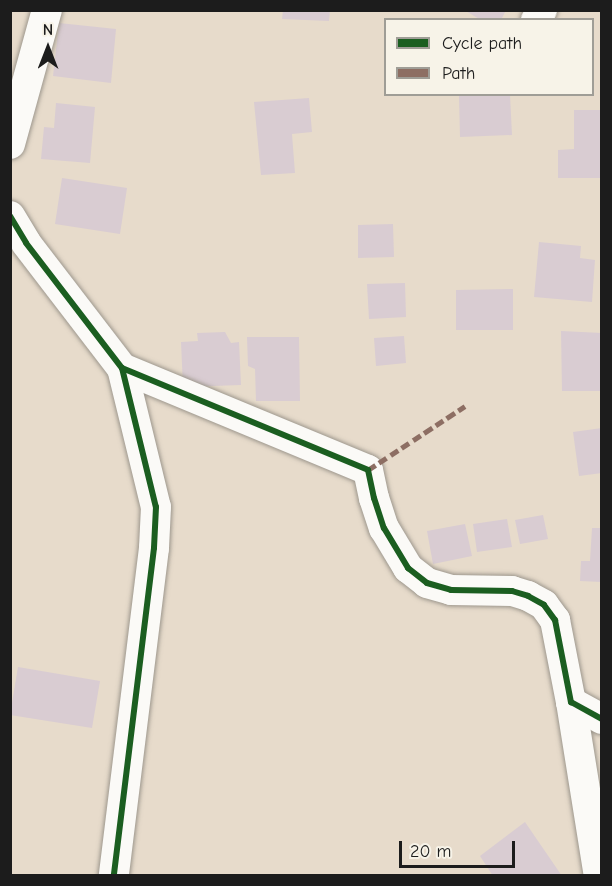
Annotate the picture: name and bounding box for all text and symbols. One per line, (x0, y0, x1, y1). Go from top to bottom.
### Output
north arrow (18, 18, 78, 78)
legend (384, 18, 594, 96)
text: N (43, 21, 53, 39)
text: Cycle path (442, 33, 522, 54)
text: Path (442, 63, 475, 84)
scale bar (402, 829, 518, 867)
text: 20 m (410, 841, 451, 862)

